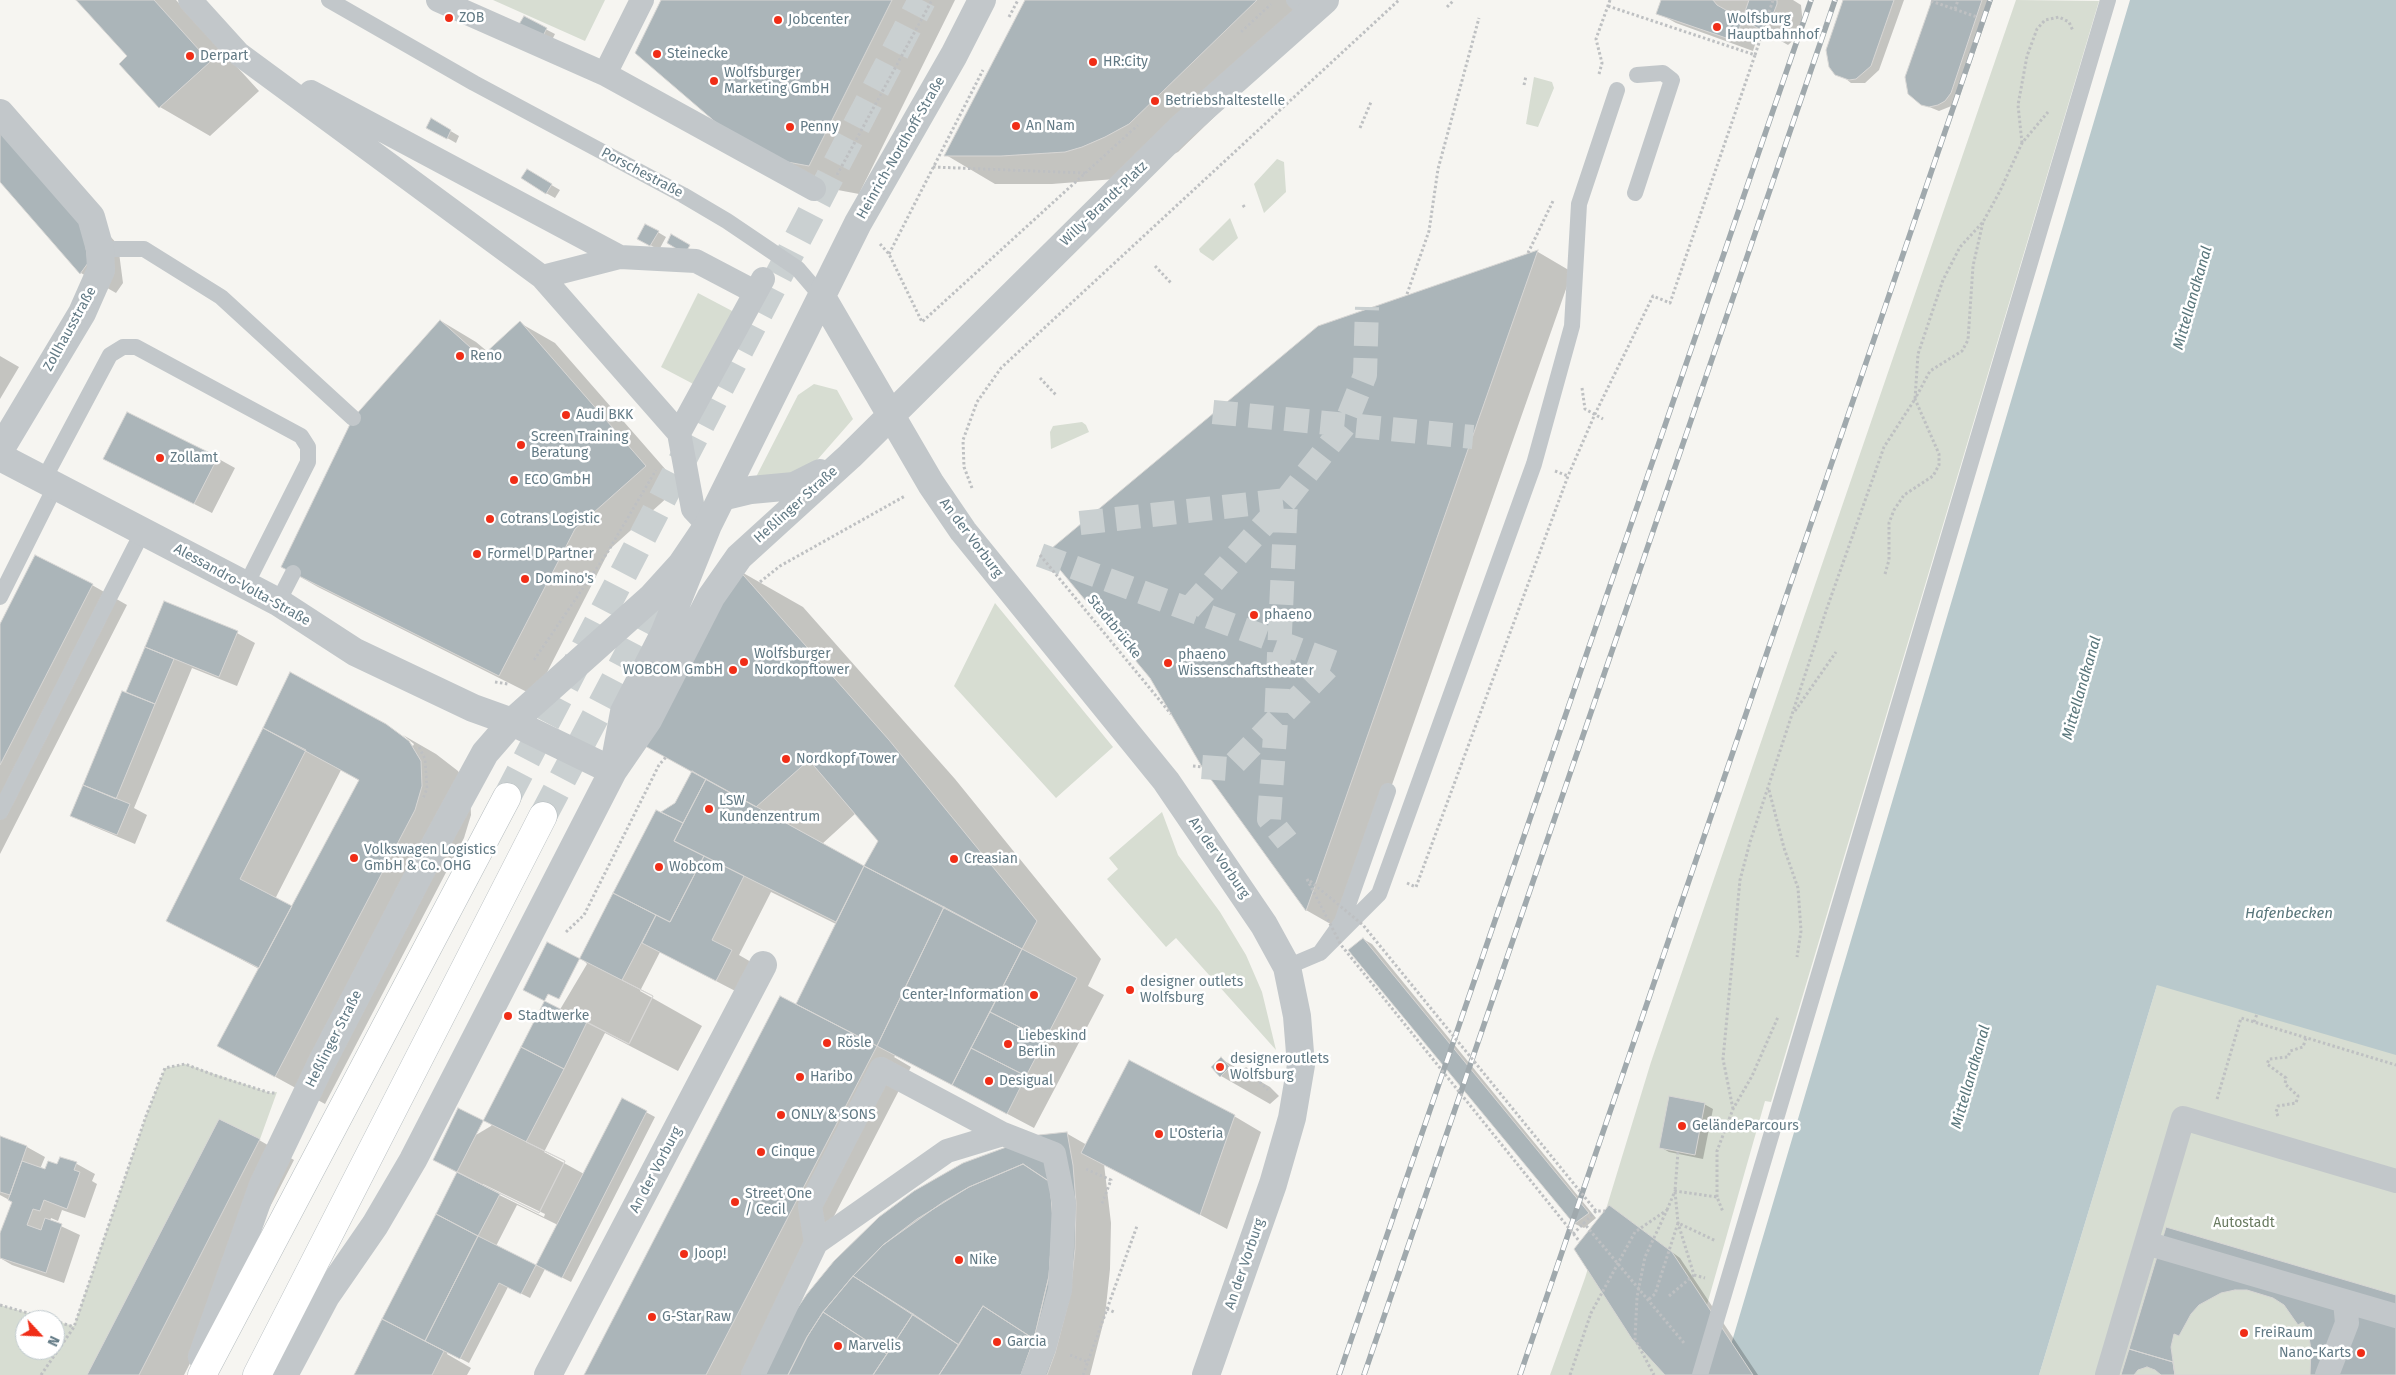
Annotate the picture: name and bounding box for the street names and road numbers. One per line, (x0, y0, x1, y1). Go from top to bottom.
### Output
street label: Heinrich-Nordhoff-Straße (853, 74, 949, 222)
street label: Porschestraße (598, 144, 686, 202)
street label: Willy-Brandt-Platz (1057, 158, 1151, 250)
street label: Zollhausstraße (40, 284, 100, 374)
street label: Heßlinger Straße (751, 463, 841, 547)
street label: An der Vorburg (936, 495, 1006, 581)
street label: Alessandro-Volta-Straße (171, 540, 313, 630)
street label: Stadtbrücke (1083, 592, 1145, 662)
street label: An der Vorburg (1185, 814, 1253, 902)
street label: Heßlinger Straße (302, 988, 366, 1090)
street label: An der Vorburg (626, 1124, 686, 1216)
street label: An der Vorburg (1222, 1216, 1268, 1312)

